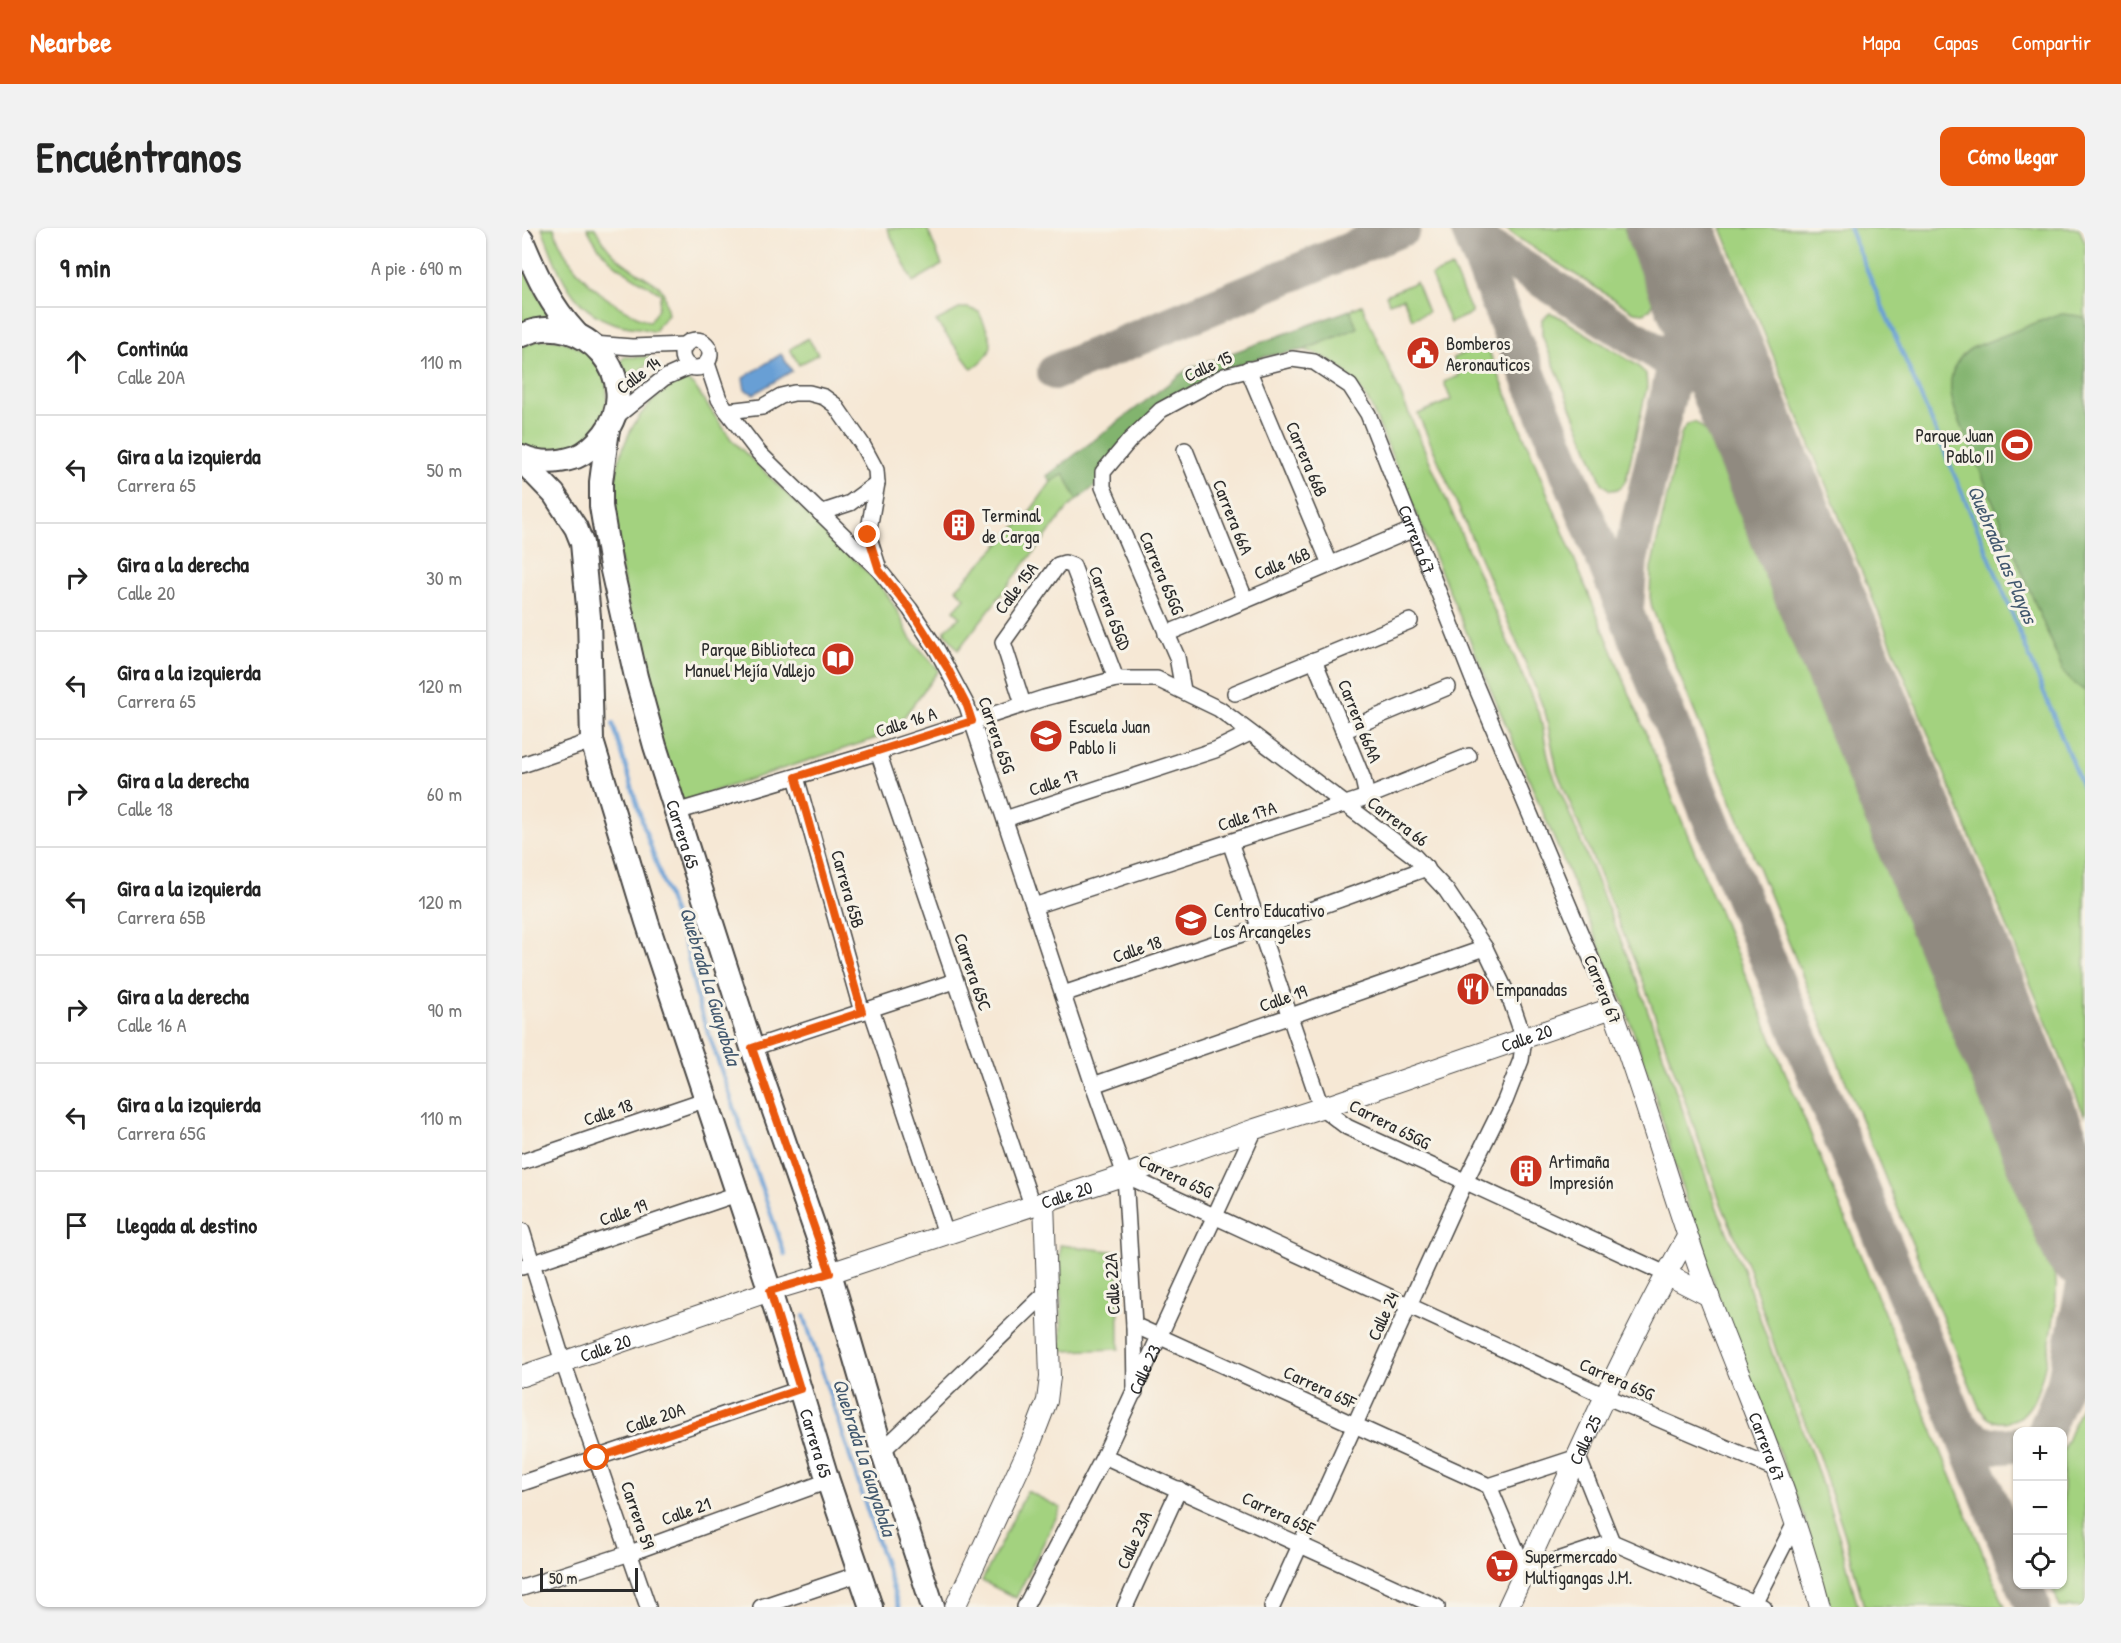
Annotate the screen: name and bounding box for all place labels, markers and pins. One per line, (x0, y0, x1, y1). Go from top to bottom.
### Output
place label: Bomberos Aeronauticos (1446, 331, 1530, 377)
public building icon: Bomberos Aeronauticos (1405, 335, 1441, 371)
place label: Parque Juan Pablo II (1915, 423, 1994, 469)
sports icon: Parque Juan Pablo II (1999, 427, 2035, 463)
place label: Terminal de Carga (982, 503, 1041, 549)
building icon: Terminal de Carga (941, 507, 977, 543)
place label: Parque Biblioteca Manuel Mejía Vallejo (685, 637, 815, 683)
library icon: Parque Biblioteca Manuel Mejía Vallejo (820, 641, 856, 677)
place label: Escuela Juan Pablo Ii (1069, 714, 1150, 760)
school or university icon: Escuela Juan Pablo Ii (1028, 718, 1064, 754)
place label: Centro Educativo Los Arcangeles (1214, 898, 1325, 944)
school or university icon: Centro Educativo Los Arcangeles (1173, 902, 1209, 938)
restaurant icon: Empanadas (1455, 971, 1491, 1007)
place label: Empanadas (1496, 977, 1567, 1002)
place label: Artimaña Impresión (1549, 1149, 1614, 1195)
building icon: Artimaña Impresión (1508, 1153, 1544, 1189)
place label: Supermercado Multigangas J.M. (1525, 1544, 1632, 1590)
supermarket icon: Supermercado Multigangas J.M. (1484, 1548, 1520, 1584)

